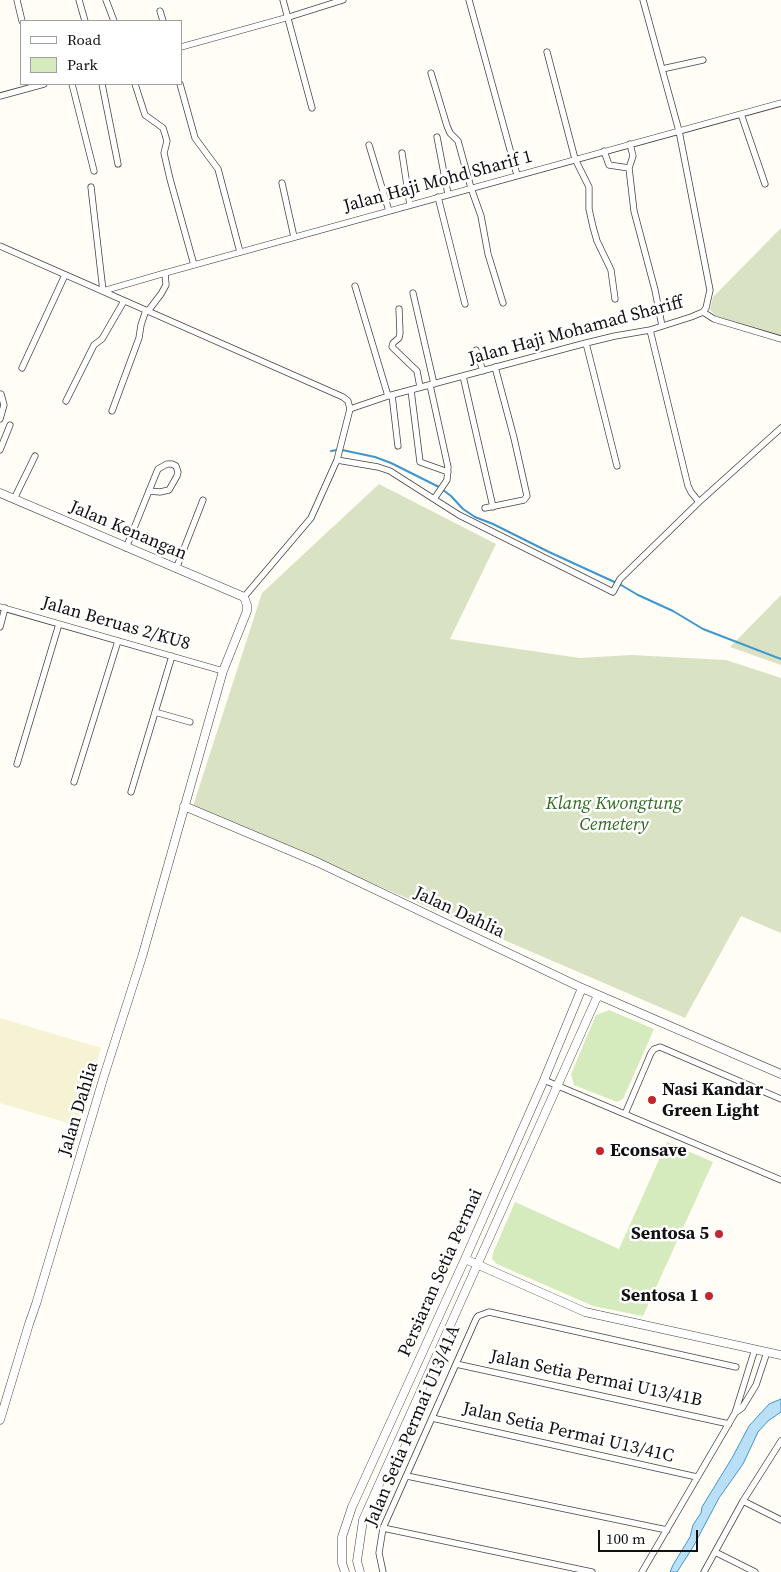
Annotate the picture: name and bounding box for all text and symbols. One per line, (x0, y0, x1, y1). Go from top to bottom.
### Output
legend (20, 20, 182, 85)
text: Road (67, 29, 101, 50)
text: Park (67, 54, 98, 75)
street label: Jalan Haji Mohd Sharif 1 (341, 146, 535, 218)
street label: Jalan Haji Mohamad Shariff (466, 292, 686, 370)
street label: Jalan Kenangan (66, 497, 190, 565)
street label: Jalan Beruas 2/KU8 (39, 592, 193, 656)
park label: Klang Kwongtung Cemetery (546, 793, 682, 836)
street label: Jalan Dahlia (410, 883, 508, 943)
street label: Jalan Dahlia (54, 1059, 104, 1159)
place label: Nasi Kandar Green Light (662, 1079, 763, 1122)
marker: Nasi Kandar Green Light (646, 1094, 658, 1106)
place label: Econsave (610, 1140, 687, 1162)
marker: Econsave (594, 1145, 606, 1157)
street label: Persiaran Setia Permai (394, 1186, 488, 1360)
place label: Sentosa 5 (631, 1223, 709, 1245)
marker: Sentosa 5 (713, 1228, 725, 1240)
place label: Sentosa 1 (621, 1285, 699, 1307)
marker: Sentosa 1 (703, 1290, 715, 1302)
street label: Jalan Setia Permai U13/41A (361, 1322, 465, 1530)
street label: Jalan Setia Permai U13/41B (488, 1346, 704, 1412)
street label: Jalan Setia Permai U13/41C (460, 1398, 676, 1468)
scale bar (601, 1520, 701, 1552)
text: 100 m (606, 1528, 646, 1549)

